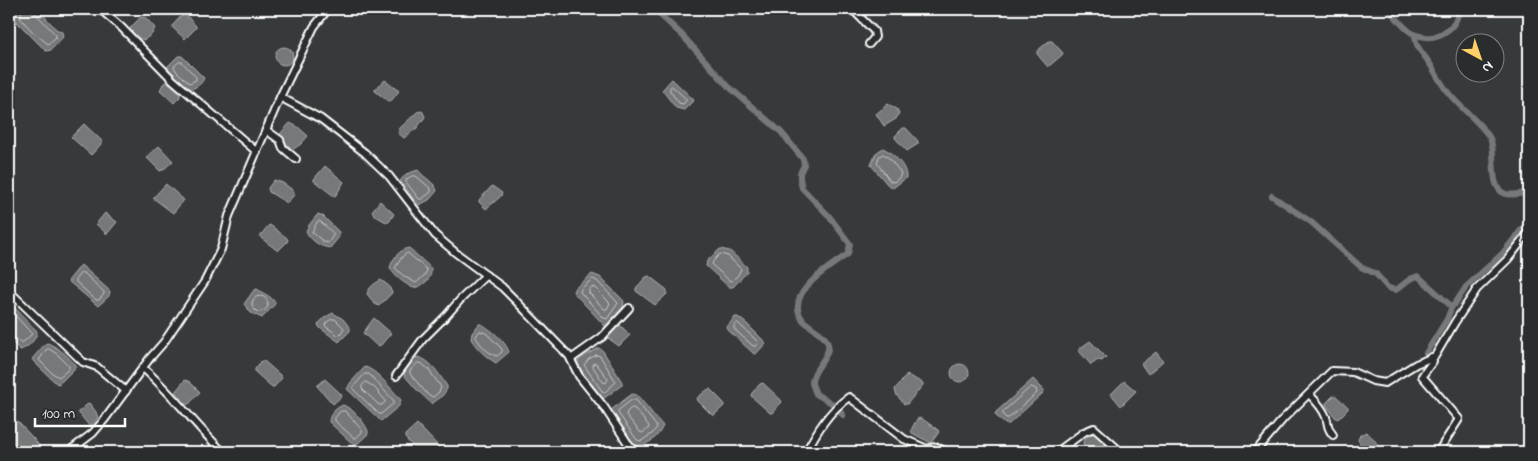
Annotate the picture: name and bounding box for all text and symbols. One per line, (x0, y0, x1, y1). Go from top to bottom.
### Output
north arrow (1456, 32, 1506, 82)
text: N (1477, 56, 1498, 78)
scale bar (35, 396, 125, 428)
text: 100 m (42, 403, 75, 425)

